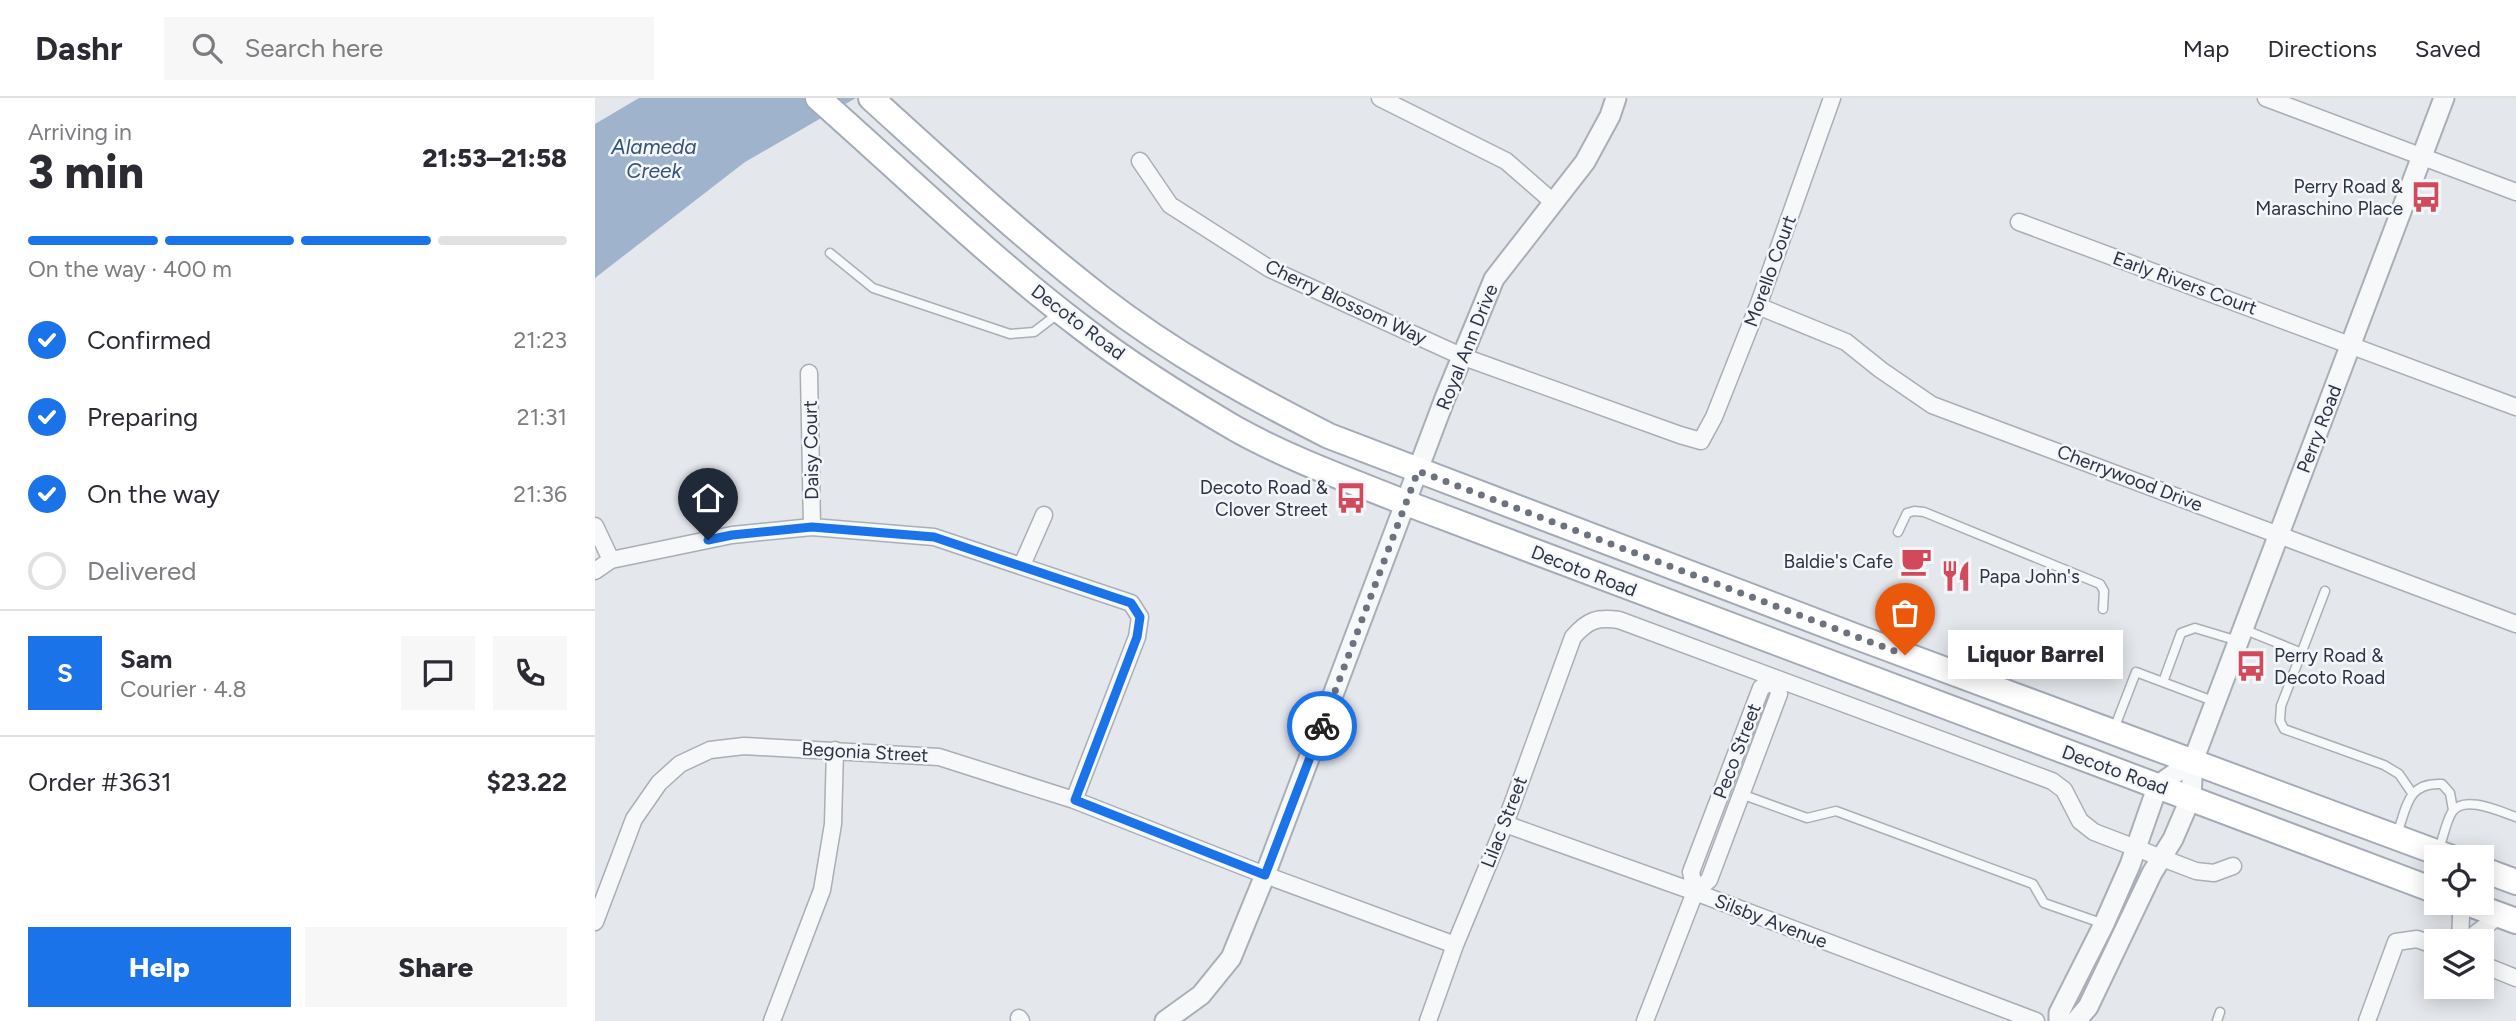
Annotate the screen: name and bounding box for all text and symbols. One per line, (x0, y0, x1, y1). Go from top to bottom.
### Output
search box (164, 17, 654, 80)
text: Dashr (35, 29, 122, 68)
icon: search (188, 29, 226, 67)
text: Search here (244, 32, 383, 64)
text: Map (2183, 34, 2229, 63)
text: Directions (2267, 34, 2377, 63)
text: Saved (2415, 34, 2481, 63)
text: Arriving in (28, 118, 132, 146)
water label: Alameda Creek (610, 134, 697, 183)
text: 21:53–21:58 (422, 142, 567, 174)
text: 3 min (28, 144, 144, 200)
place label: Perry Road & Maraschino Place (2255, 175, 2404, 220)
bus stop icon: Perry Road & Maraschino Place (2409, 180, 2443, 214)
street label: Morello Court (1739, 212, 1801, 330)
street label: Early Rivers Court (2110, 246, 2260, 320)
street label: Cherry Blossom Way (1262, 254, 1430, 350)
text: On the way · 400 m (28, 255, 232, 283)
street label: Decoto Road (1027, 279, 1129, 365)
street label: Royal Ann Drive (1431, 281, 1503, 413)
icon: check (28, 321, 66, 359)
text: Confirmed (87, 324, 211, 356)
text: 21:23 (513, 326, 567, 354)
street label: Perry Road (2292, 382, 2346, 476)
icon: check (28, 398, 66, 436)
street label: Daisy Court (799, 400, 823, 500)
text: Preparing (87, 401, 198, 433)
text: 21:31 (517, 403, 567, 431)
street label: Cherrywood Drive (2054, 440, 2206, 516)
pin (678, 468, 738, 540)
icon: check (28, 475, 66, 513)
place label: Decoto Road & Clover Street (1200, 476, 1329, 521)
text: On the way (87, 478, 220, 510)
icon: home (689, 479, 727, 517)
text: 21:36 (513, 480, 567, 508)
bus stop icon: Decoto Road & Clover Street (1334, 481, 1368, 515)
street label: Decoto Road (1528, 540, 1640, 602)
cafe icon: Baldie's Cafe (1899, 544, 1933, 578)
place label: Baldie's Cafe (1784, 550, 1893, 573)
text: Delivered (87, 555, 196, 587)
restaurant icon: Papa John's (1939, 559, 1973, 593)
place label: Papa John's (1979, 565, 2080, 588)
pin (1875, 583, 1935, 655)
icon: bag (1886, 594, 1924, 632)
callout: Liquor Barrel (1947, 630, 2122, 680)
button: chat (401, 636, 475, 710)
button: phone (493, 636, 567, 710)
text: Liquor Barrel (1967, 640, 2104, 668)
text: Sam (120, 643, 172, 675)
place label: Perry Road & Decoto Road (2274, 644, 2385, 689)
bus stop icon: Perry Road & Decoto Road (2234, 649, 2268, 683)
text: S (57, 657, 73, 689)
text: Courier · 4.8 (120, 675, 247, 703)
courier (1287, 691, 1357, 761)
street label: Peco Street (1708, 700, 1766, 802)
icon: bike (1303, 707, 1341, 745)
street label: Begonia Street (801, 737, 929, 767)
street label: Decoto Road (2059, 740, 2171, 800)
text: Order #3631 (28, 766, 172, 798)
text: $23.22 (487, 766, 567, 798)
street label: Lilac Street (1476, 773, 1532, 871)
map controls (2424, 845, 2494, 999)
button: locate (2424, 845, 2494, 915)
street label: Silsby Avenue (1711, 889, 1831, 953)
button: Help (28, 927, 291, 1007)
button: Share (305, 927, 567, 1007)
button: layers (2424, 929, 2494, 999)

